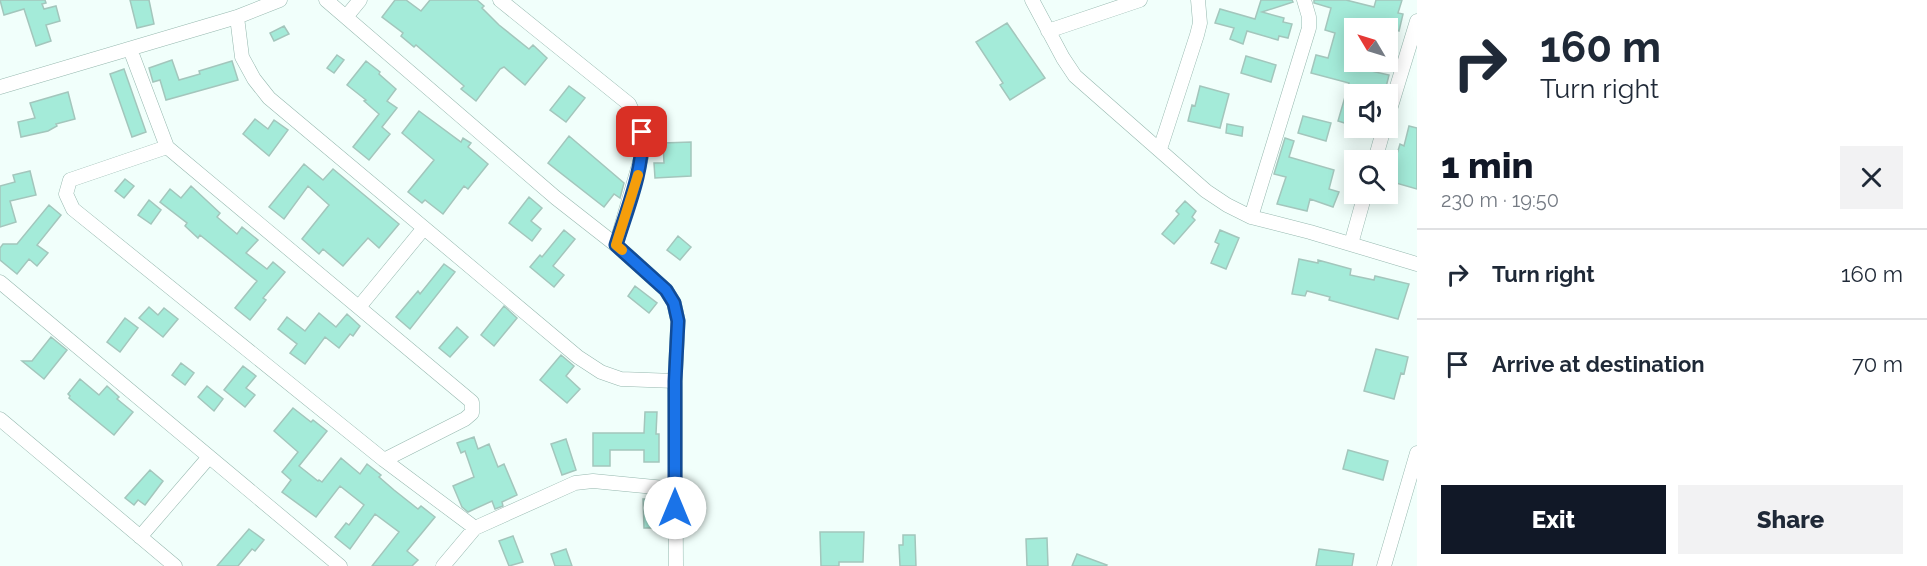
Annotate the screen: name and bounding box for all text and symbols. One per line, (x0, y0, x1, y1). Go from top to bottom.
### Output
north arrow (1344, 18, 1398, 72)
map controls (1344, 18, 1398, 204)
text: 160 m (1540, 23, 1661, 72)
icon: right (1441, 24, 1519, 102)
text: Turn right (1540, 73, 1659, 104)
button: sound (1344, 84, 1398, 138)
pin (616, 106, 667, 157)
icon: arrive (625, 115, 658, 148)
text: 1 min (1441, 144, 1533, 186)
button: close (1840, 146, 1903, 209)
button: search (1344, 150, 1398, 204)
text: 230 m · 19:50 (1441, 188, 1559, 212)
icon: right (1441, 258, 1474, 291)
text: Turn right (1492, 261, 1595, 287)
text: 160 m (1841, 261, 1903, 287)
icon: arrive (1441, 348, 1474, 381)
text: Arrive at destination (1492, 351, 1705, 377)
text: 70 m (1852, 351, 1903, 377)
position arrow (643, 476, 707, 540)
button: Exit (1441, 485, 1666, 554)
button: Share (1678, 485, 1903, 554)

